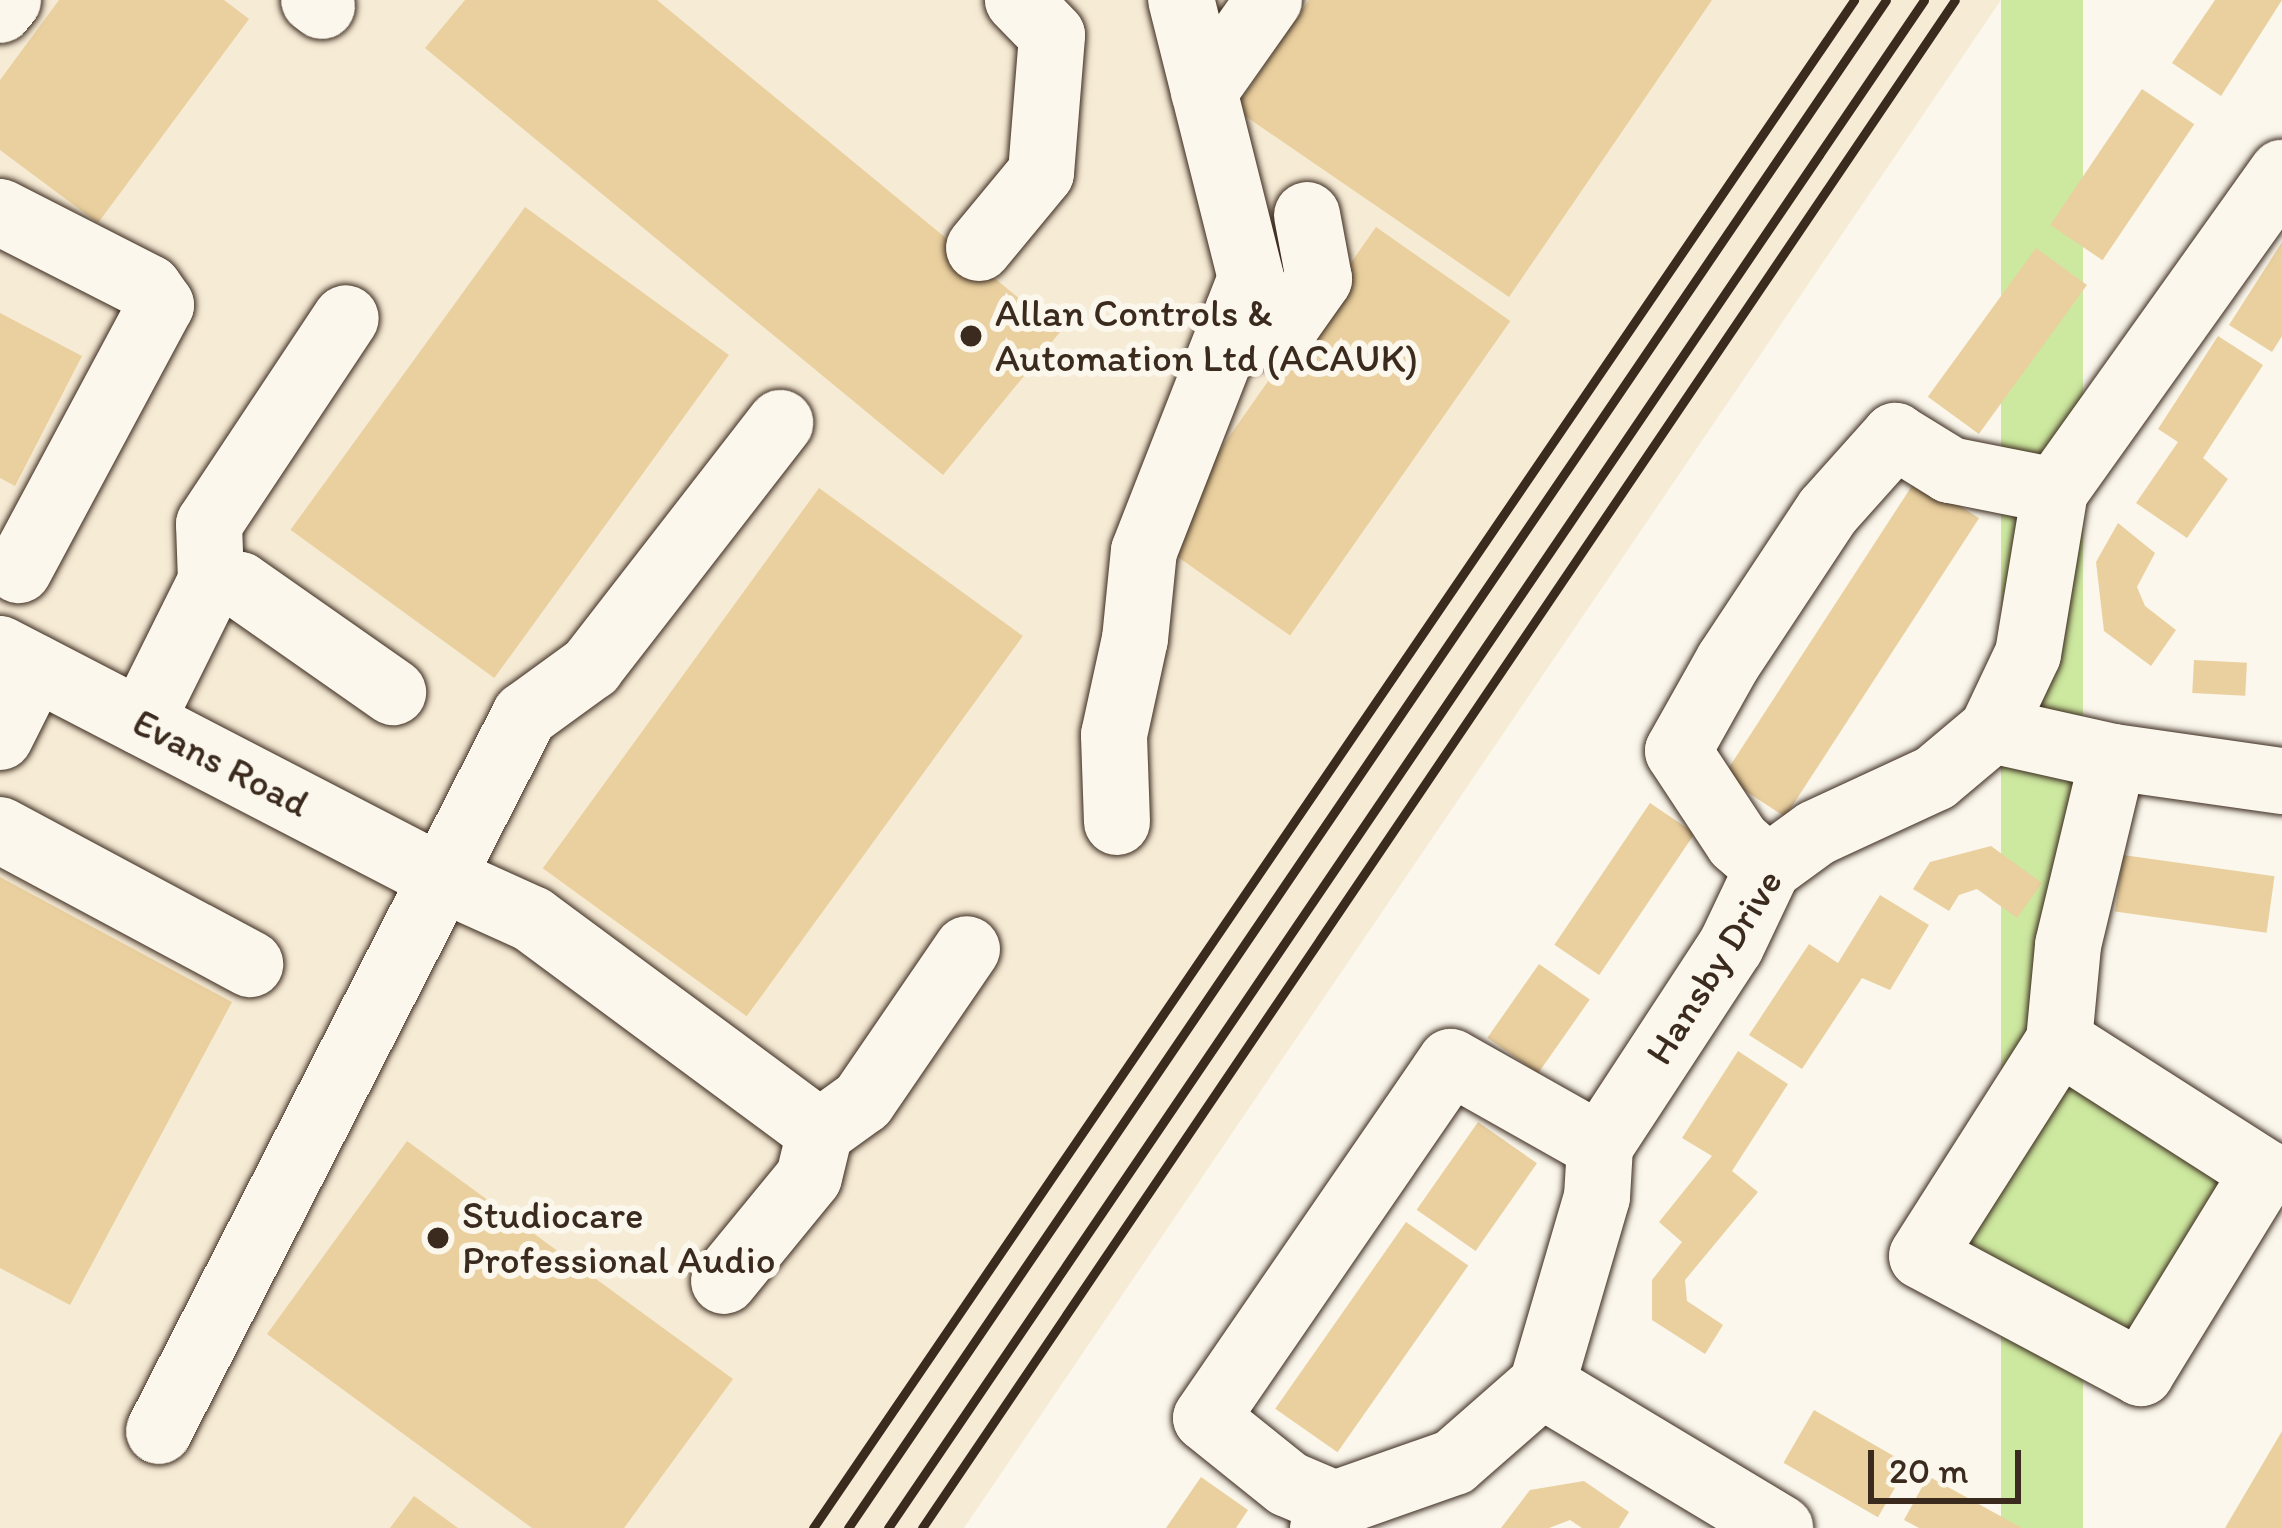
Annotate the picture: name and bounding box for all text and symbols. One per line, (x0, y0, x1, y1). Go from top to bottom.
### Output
place label: Allan Controls & Automation Ltd (ACAUK) (995, 291, 1417, 382)
marker: Allan Controls & Automation Ltd (ACAUK) (958, 323, 984, 349)
street label: Evans Road (126, 699, 316, 827)
street label: Hansby Drive (1635, 860, 1793, 1074)
place label: Studiocare Professional Audio (462, 1193, 775, 1284)
marker: Studiocare Professional Audio (425, 1225, 451, 1251)
scale bar (1874, 1426, 2027, 1500)
text: 20 m (1889, 1449, 1969, 1492)

